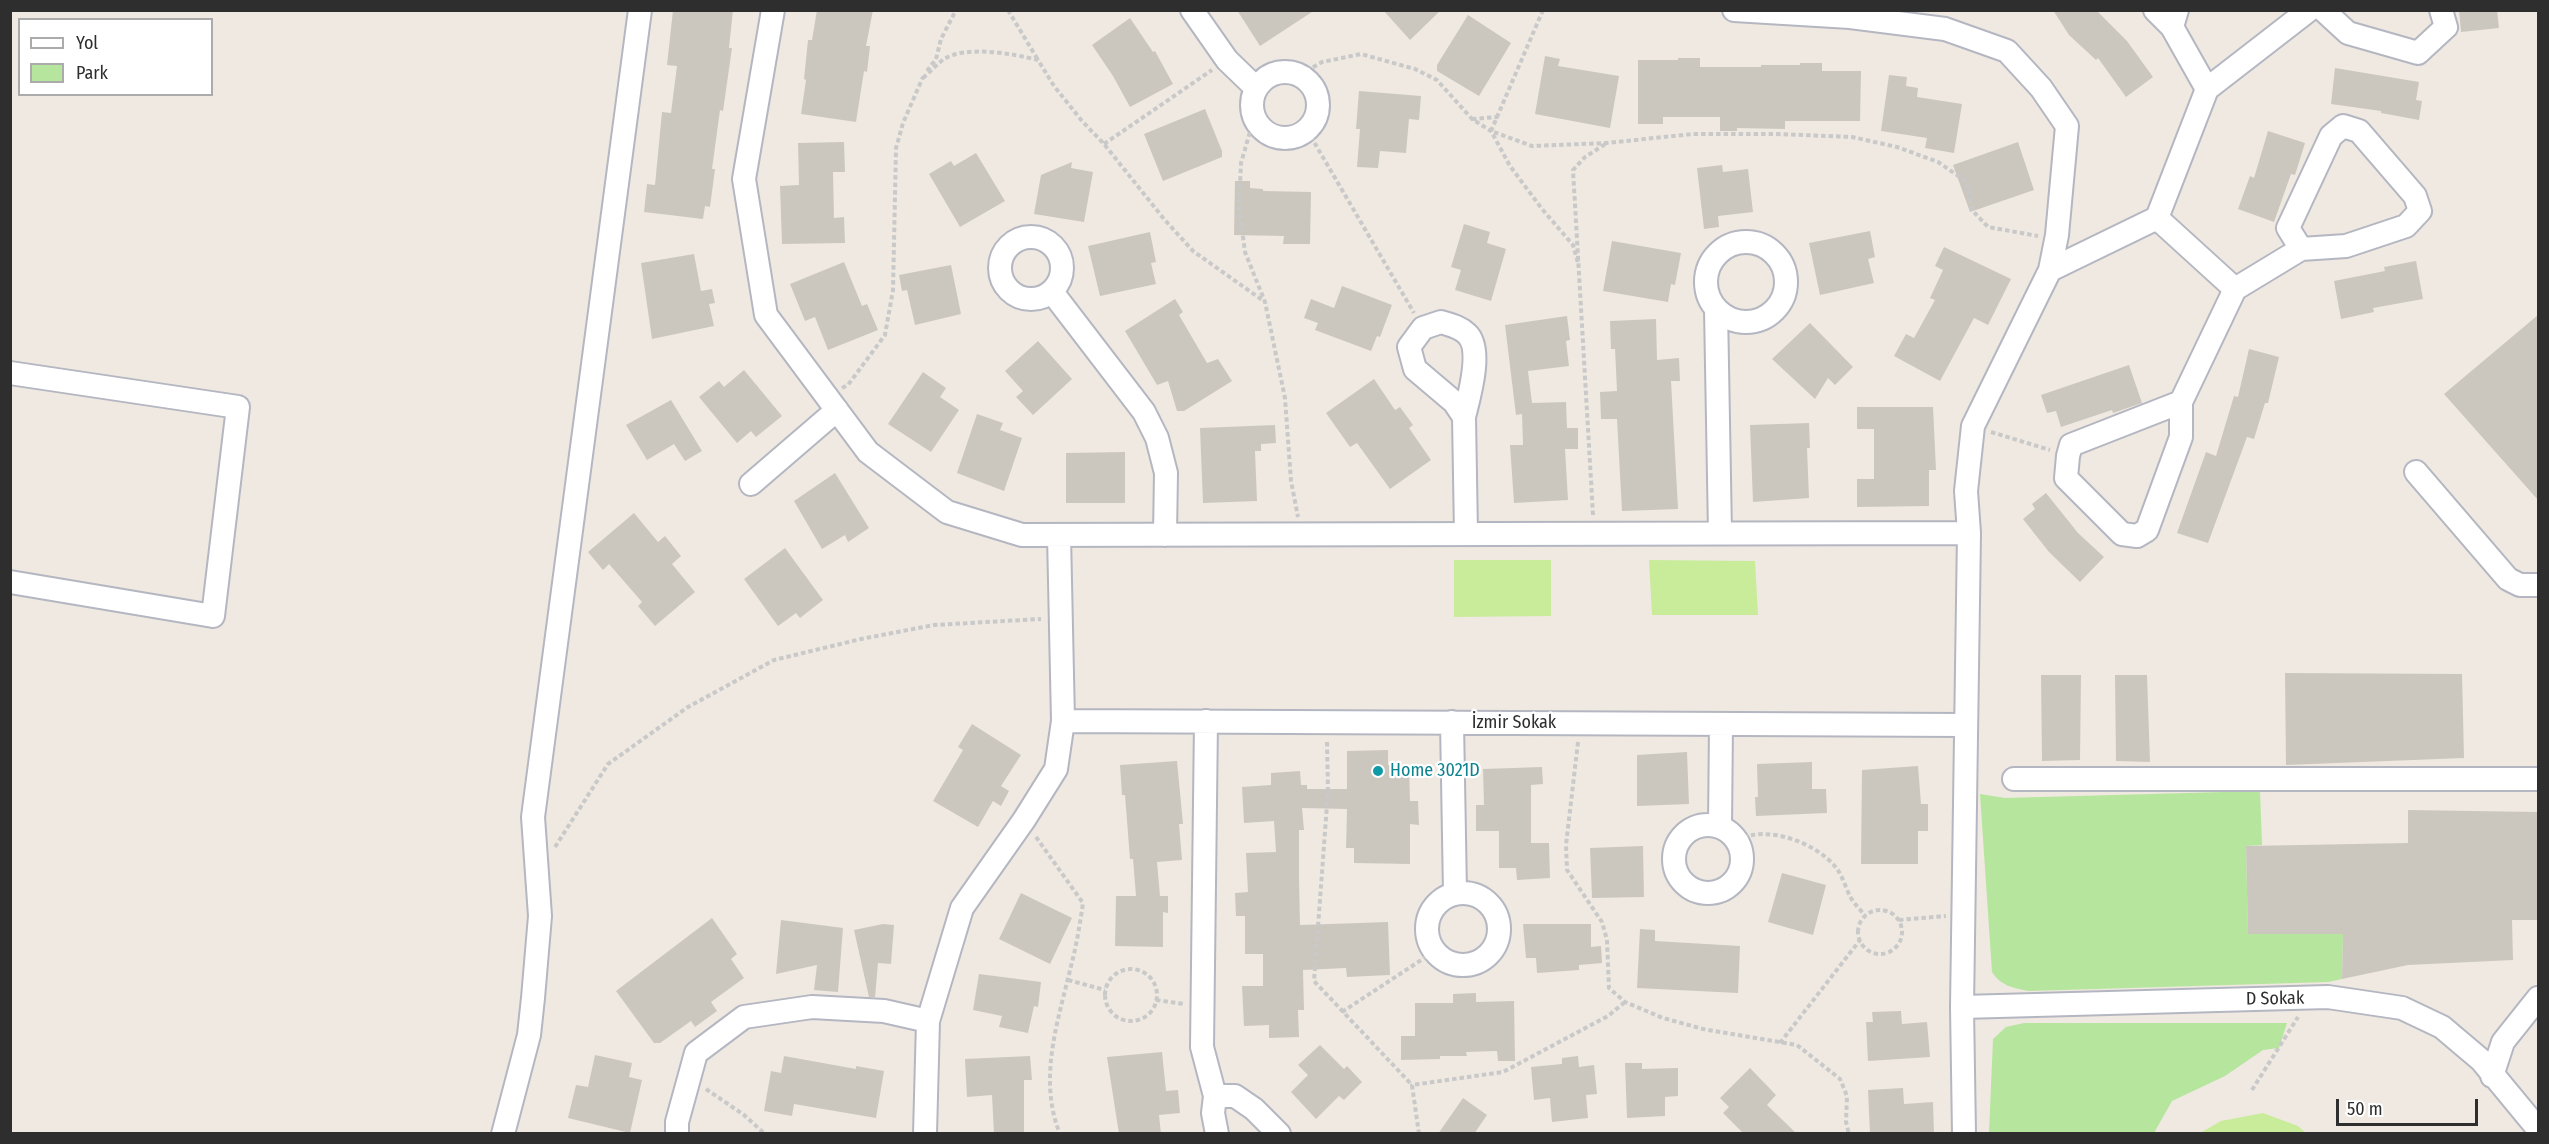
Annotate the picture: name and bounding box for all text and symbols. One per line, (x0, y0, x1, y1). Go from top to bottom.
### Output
legend (18, 18, 213, 96)
text: Yol (76, 32, 98, 54)
text: Park (76, 62, 108, 84)
street label: İzmir Sokak (1472, 712, 1556, 734)
place label: Home 3021D (1390, 760, 1480, 782)
marker: Home 3021D (1371, 764, 1385, 778)
street label: D Sokak (2246, 988, 2304, 1010)
scale bar (2339, 1087, 2482, 1125)
text: 50 m (2347, 1098, 2383, 1120)

